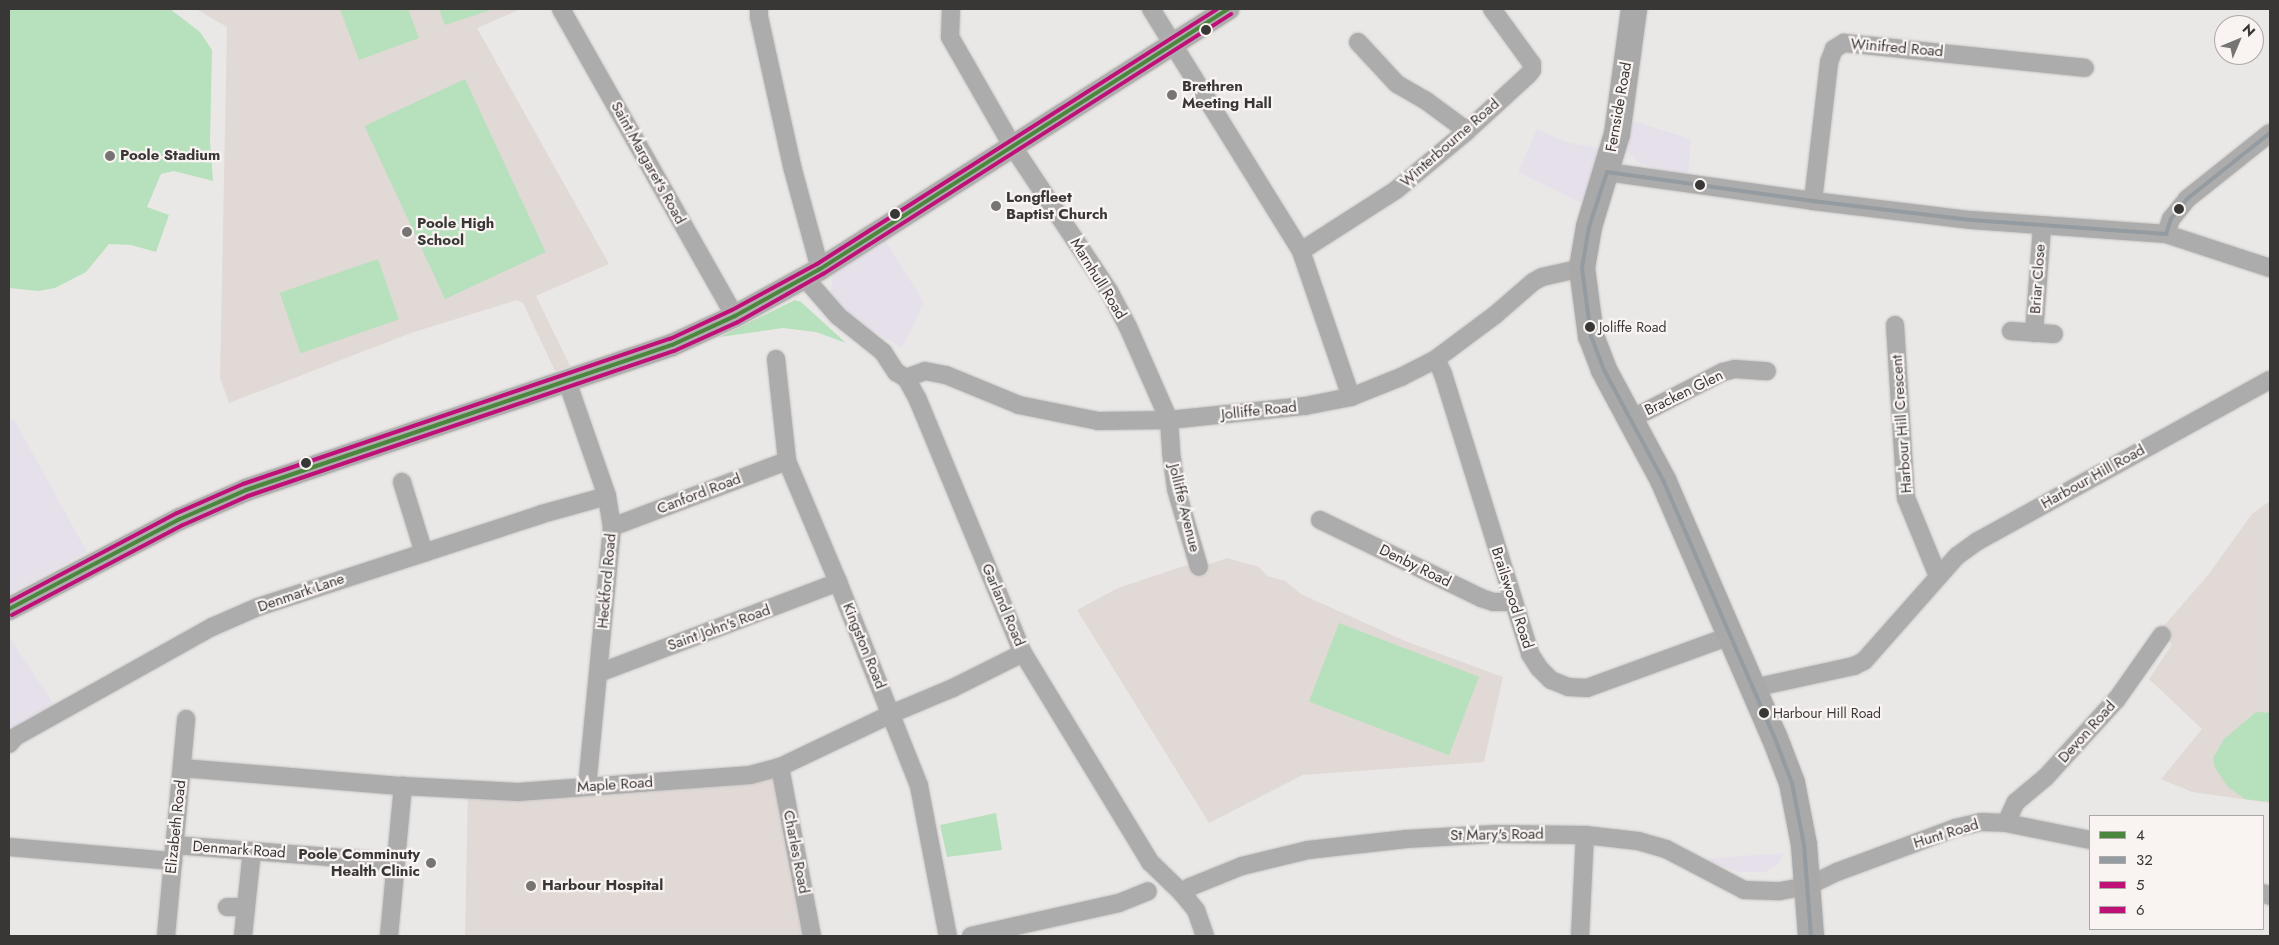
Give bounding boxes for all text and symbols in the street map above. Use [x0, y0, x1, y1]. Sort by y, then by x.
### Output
north arrow [2214, 15, 2264, 65]
text: N [2238, 19, 2260, 41]
unlabelled marker [1201, 25, 1211, 35]
street label: Winifred Road [1850, 35, 1944, 61]
street label: Fernside Road [1602, 61, 1636, 153]
place label: Brethren Meeting Hall [1182, 77, 1272, 112]
marker: Brethren Meeting Hall [1166, 89, 1178, 101]
street label: Winterbourne Road [1397, 95, 1503, 191]
street label: Saint Margaret's Road [607, 99, 689, 227]
place label: Poole Stadium [120, 147, 220, 165]
marker: Poole Stadium [104, 150, 116, 162]
unlabelled marker [1695, 180, 1705, 190]
place label: Longfleet Baptist Church [1006, 188, 1108, 223]
marker: Longfleet Baptist Church [990, 200, 1002, 212]
unlabelled marker [2174, 204, 2184, 214]
unlabelled marker [890, 209, 900, 219]
place label: Poole High School [417, 214, 494, 249]
marker: Poole High School [401, 226, 413, 238]
street label: Marnhull Road [1066, 235, 1130, 323]
street label: Briar Close [2027, 243, 2049, 315]
place label: Joliffe Road [1599, 319, 1666, 335]
marker: Joliffe Road [1585, 322, 1595, 332]
street label: Harbour Hill Crescent [1888, 354, 1916, 494]
street label: Bracken Glen [1642, 366, 1726, 420]
street label: Jolliffe Road [1220, 398, 1298, 424]
street label: Harbour Hill Road [2038, 441, 2148, 513]
unlabelled marker [301, 458, 311, 468]
street label: Jolliffe Avenue [1164, 462, 1204, 554]
street label: Canford Road [655, 470, 743, 518]
street label: Heckford Road [594, 533, 620, 629]
street label: Denby Road [1376, 541, 1454, 591]
street label: Brailswood Road [1487, 545, 1537, 651]
street label: Garland Road [978, 561, 1028, 649]
street label: Denmark Lane [255, 570, 347, 616]
street label: Kingston Road [839, 600, 889, 692]
street label: Saint John's Road [665, 601, 773, 655]
street label: Devon Road [2055, 697, 2119, 767]
place label: Harbour Hill Road [1773, 705, 1881, 721]
marker: Harbour Hill Road [1759, 708, 1769, 718]
street label: Maple Road [576, 773, 654, 797]
street label: Elizabeth Road [162, 779, 190, 875]
street label: Charles Road [779, 809, 813, 895]
legend [2089, 815, 2264, 930]
street label: Hunt Road [1911, 816, 1981, 852]
text: 4 [2136, 824, 2145, 846]
street label: St Mary's Road [1450, 825, 1544, 845]
street label: Denmark Road [192, 838, 286, 862]
place label: Poole Comminuty Health Clinic [298, 845, 420, 880]
text: 32 [2136, 849, 2153, 871]
marker: Poole Comminuty Health Clinic [424, 856, 438, 870]
text: 5 [2136, 874, 2144, 896]
place label: Harbour Hospital [542, 877, 663, 895]
marker: Harbour Hospital [524, 879, 538, 893]
text: 6 [2136, 899, 2145, 921]

